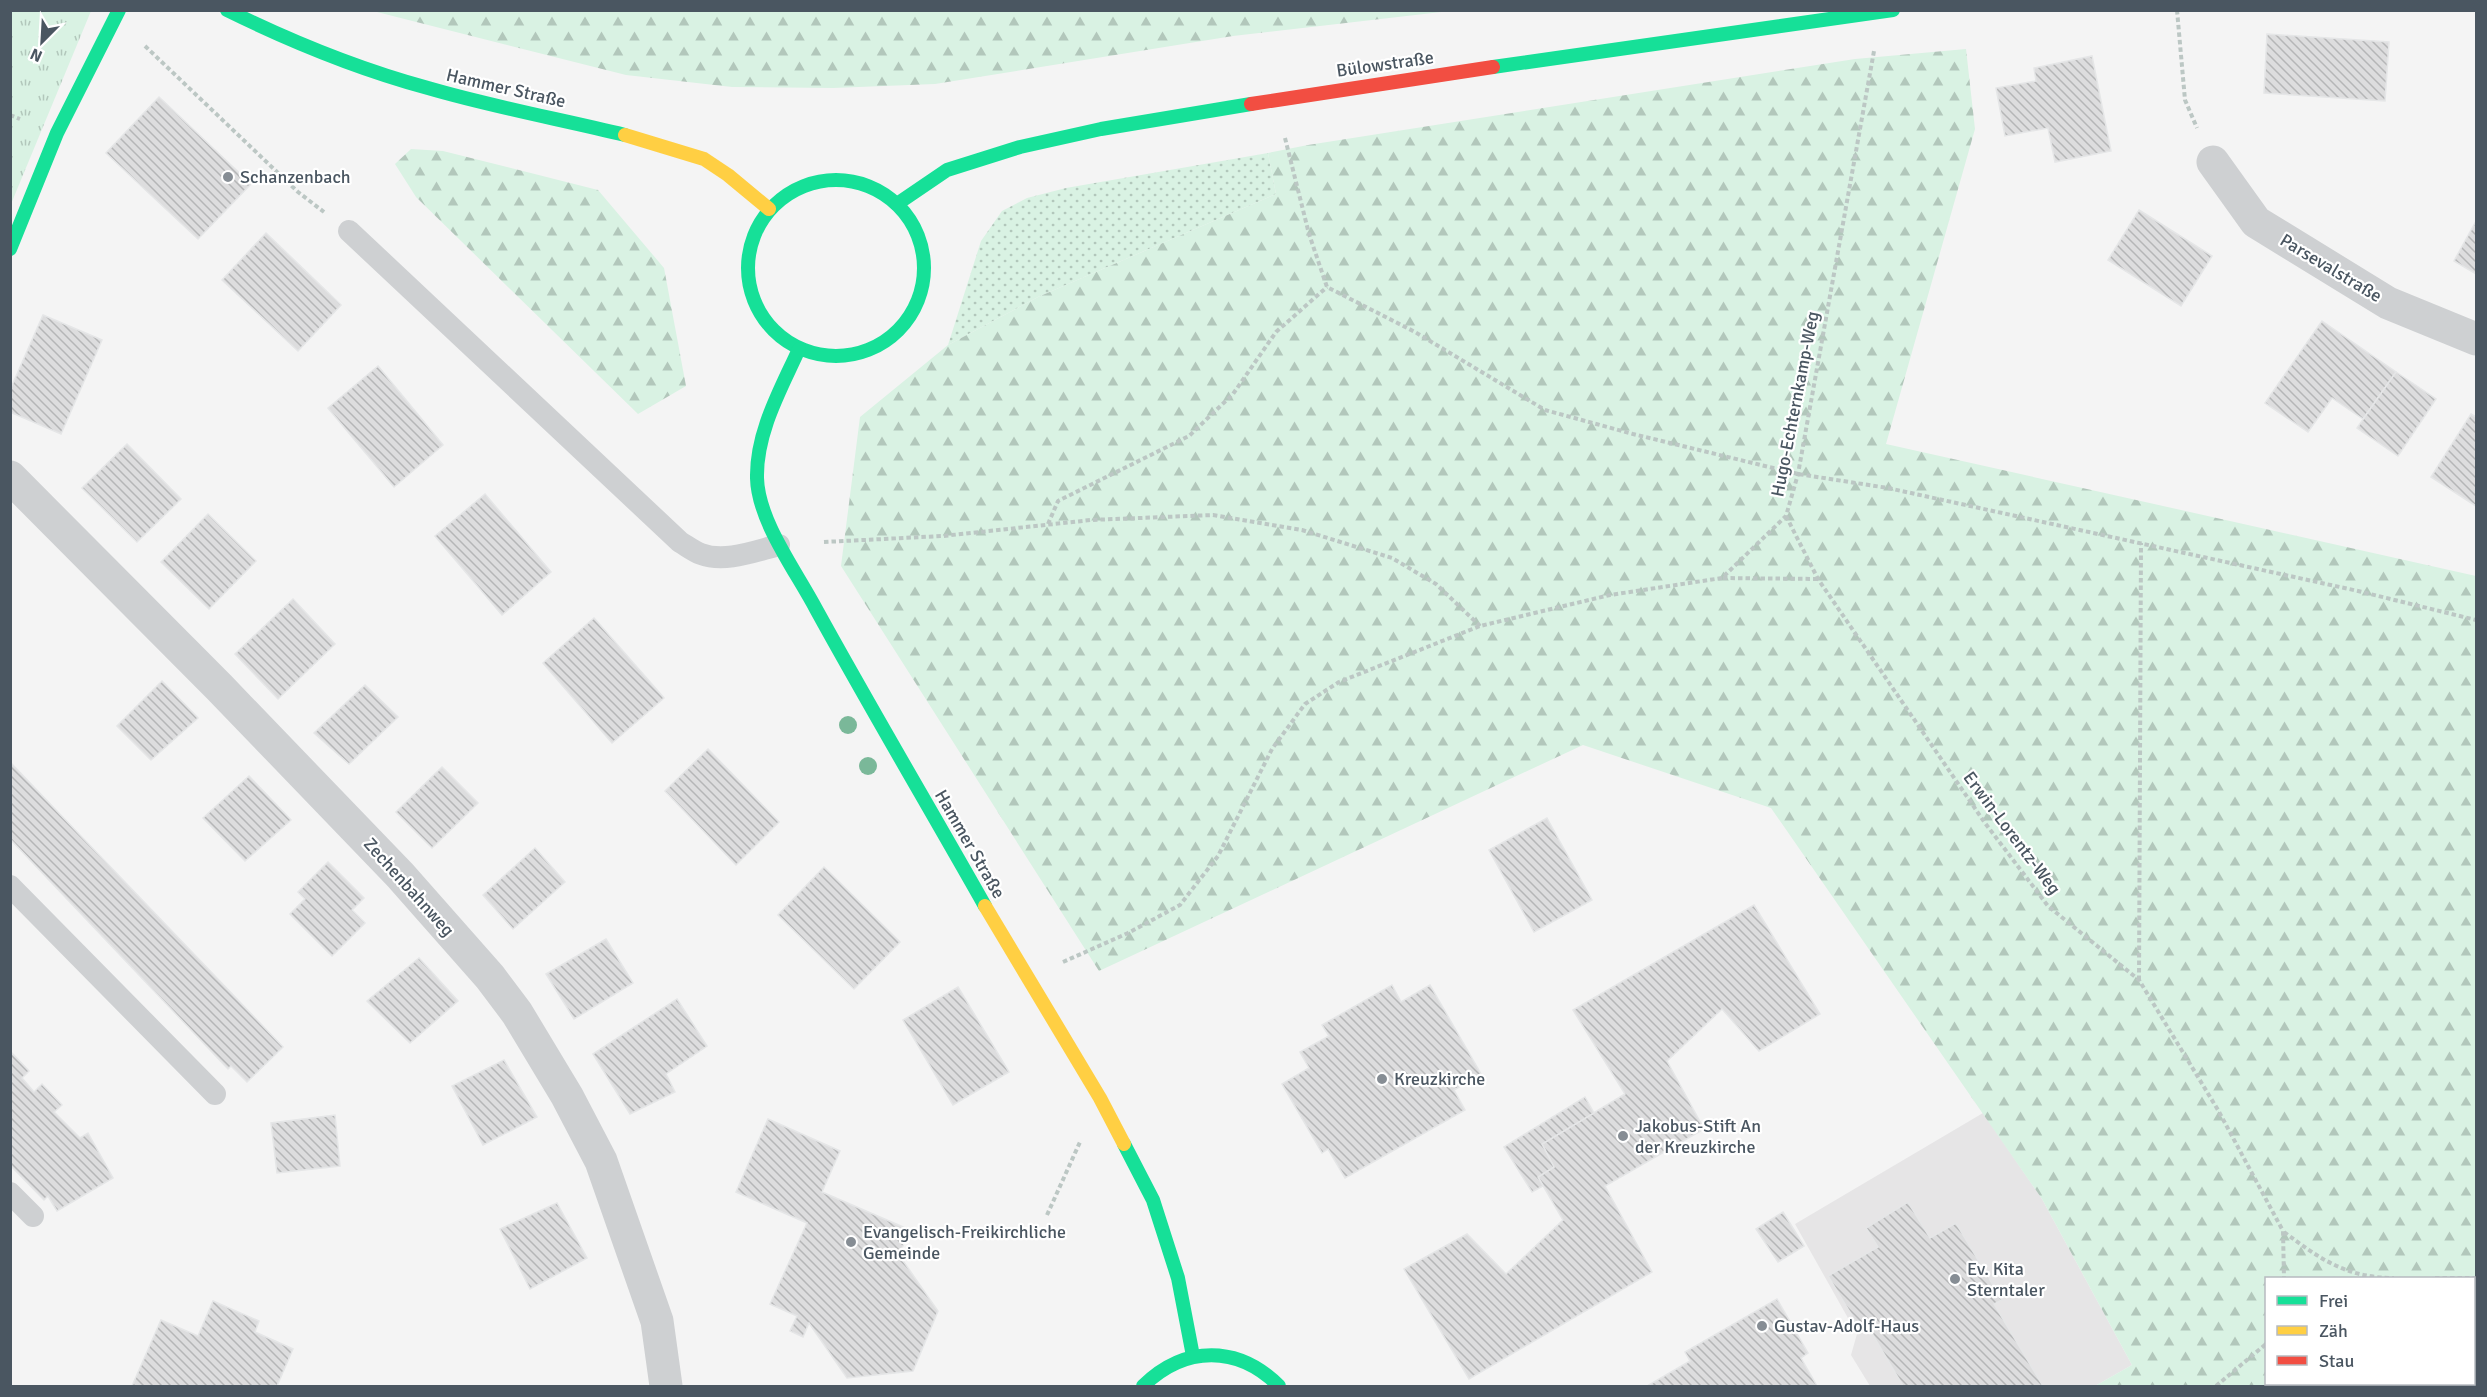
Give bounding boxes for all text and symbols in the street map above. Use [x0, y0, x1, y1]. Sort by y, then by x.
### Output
north arrow [12, 12, 72, 72]
text: N [27, 43, 45, 66]
street label: Bülowstraße [1335, 46, 1435, 82]
street label: Hammer Straße [444, 64, 568, 112]
place label: Schanzenbach [240, 166, 351, 188]
marker: Schanzenbach [221, 170, 235, 184]
street label: Parsevalstraße [2276, 229, 2386, 307]
street label: Hugo-Echternkamp-Weg [1766, 309, 1824, 499]
street label: Erwin-Lorentz-Weg [1959, 767, 2065, 899]
street label: Hammer Straße [930, 786, 1010, 902]
street label: Zechenbahnweg [359, 833, 459, 941]
place label: Kreuzkirche [1394, 1068, 1485, 1090]
marker: Kreuzkirche [1375, 1072, 1389, 1086]
place label: Jakobus-Stift An der Kreuzkirche [1635, 1115, 1761, 1158]
marker: Jakobus-Stift An der Kreuzkirche [1616, 1129, 1630, 1143]
place label: Evangelisch-Freikirchliche Gemeinde [863, 1221, 1066, 1264]
marker: Evangelisch-Freikirchliche Gemeinde [844, 1235, 858, 1249]
place label: Ev. Kita Sterntaler [1967, 1258, 2045, 1301]
marker: Ev. Kita Sterntaler [1948, 1272, 1962, 1286]
legend [2265, 1277, 2475, 1385]
text: Frei [2319, 1290, 2348, 1312]
place label: Gustav-Adolf-Haus [1774, 1315, 1919, 1337]
marker: Gustav-Adolf-Haus [1755, 1319, 1769, 1333]
text: Zäh [2319, 1320, 2348, 1342]
text: Stau [2319, 1350, 2354, 1372]

